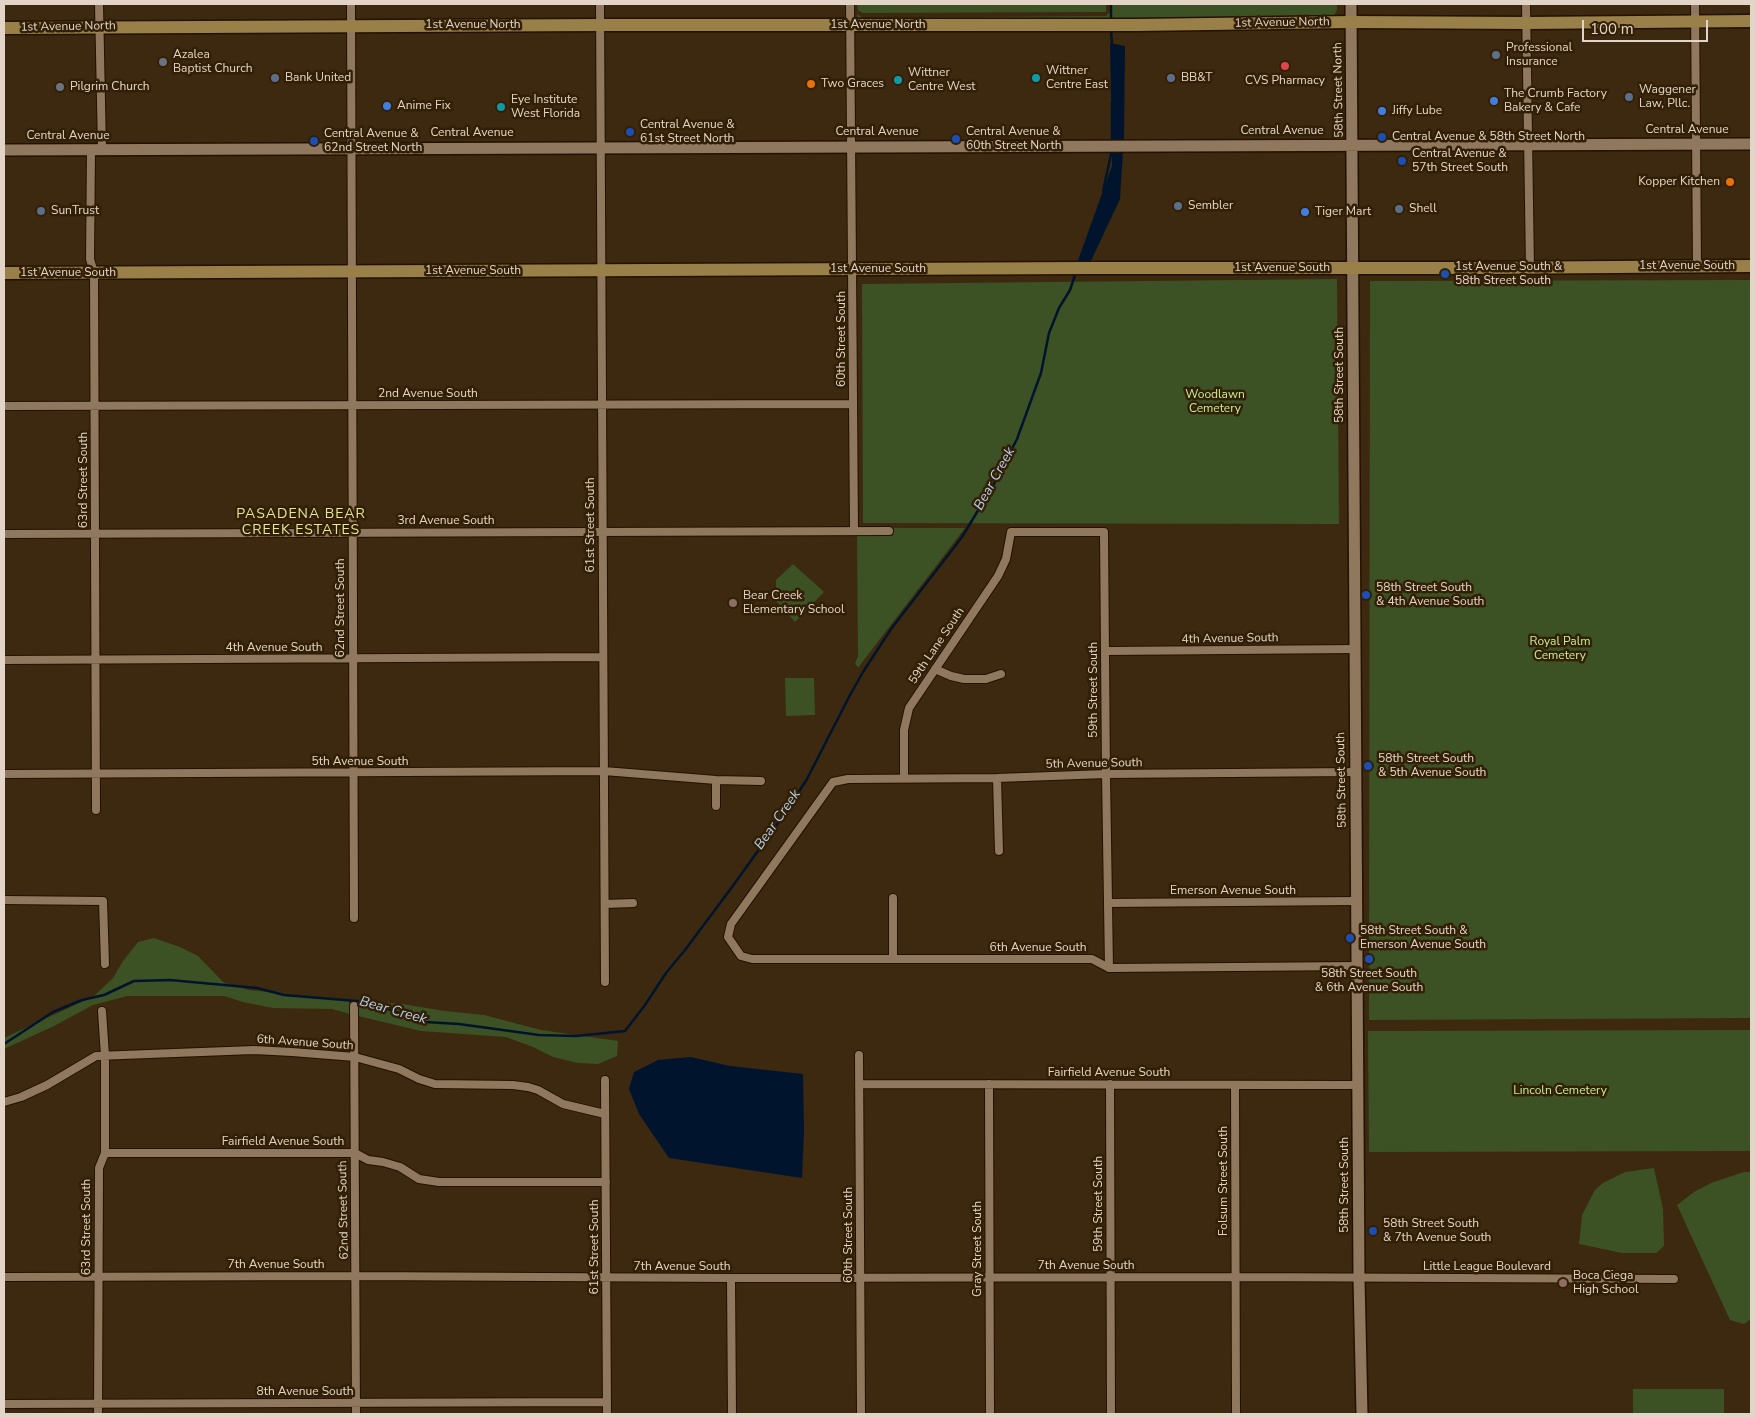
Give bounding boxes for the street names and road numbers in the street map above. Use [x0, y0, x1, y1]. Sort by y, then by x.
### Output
street label: 1st Avenue North [1234, 15, 1330, 31]
street label: 1st Avenue North [425, 18, 521, 32]
street label: 1st Avenue North [830, 18, 926, 32]
street label: 1st Avenue North [20, 19, 116, 35]
street label: 58th Street North [1331, 42, 1347, 138]
street label: Central Avenue [1645, 123, 1729, 137]
street label: Central Avenue [1240, 124, 1324, 138]
street label: Central Avenue [835, 125, 919, 139]
street label: Central Avenue [430, 126, 514, 140]
street label: Central Avenue [26, 129, 110, 143]
street label: 1st Avenue South [1639, 259, 1735, 273]
street label: 1st Avenue South [1234, 261, 1330, 275]
street label: 1st Avenue South [830, 262, 926, 276]
street label: 1st Avenue South [425, 264, 521, 278]
street label: 1st Avenue South [20, 266, 116, 280]
street label: 60th Street South [835, 291, 849, 387]
street label: 58th Street South [1333, 327, 1347, 423]
street label: 2nd Avenue South [378, 387, 478, 401]
street label: 63rd Street South [77, 432, 91, 528]
street label: 61st Street South [584, 477, 598, 573]
street label: 3rd Avenue South [397, 514, 495, 528]
street label: 62nd Street South [334, 559, 348, 657]
street label: 59th Lane South [906, 605, 968, 687]
street label: 4th Avenue South [1181, 631, 1279, 647]
street label: 4th Avenue South [225, 641, 323, 655]
street label: 59th Street South [1087, 642, 1101, 738]
street label: 58th Street South [1334, 732, 1350, 828]
street label: 5th Avenue South [311, 755, 409, 769]
street label: 5th Avenue South [1045, 756, 1143, 772]
street label: Emerson Avenue South [1170, 884, 1296, 898]
street label: 6th Avenue South [989, 941, 1087, 955]
street label: 6th Avenue South [256, 1032, 354, 1054]
street label: Fairfield Avenue South [1048, 1066, 1170, 1080]
street label: Folsum Street South [1217, 1126, 1231, 1236]
street label: Fairfield Avenue South [222, 1135, 344, 1149]
street label: 58th Street South [1338, 1137, 1352, 1233]
street label: 59th Street South [1092, 1156, 1106, 1252]
street label: 62nd Street South [336, 1160, 352, 1260]
street label: 63rd Street South [80, 1179, 94, 1275]
street label: 60th Street South [842, 1187, 856, 1283]
street label: 61st Street South [588, 1199, 602, 1295]
street label: Gray Street South [971, 1201, 985, 1297]
street label: 7th Avenue South [227, 1258, 325, 1272]
street label: 7th Avenue South [1037, 1259, 1135, 1273]
street label: 7th Avenue South [633, 1260, 731, 1274]
street label: Little League Boulevard [1423, 1260, 1551, 1274]
street label: 8th Avenue South [256, 1385, 354, 1399]

